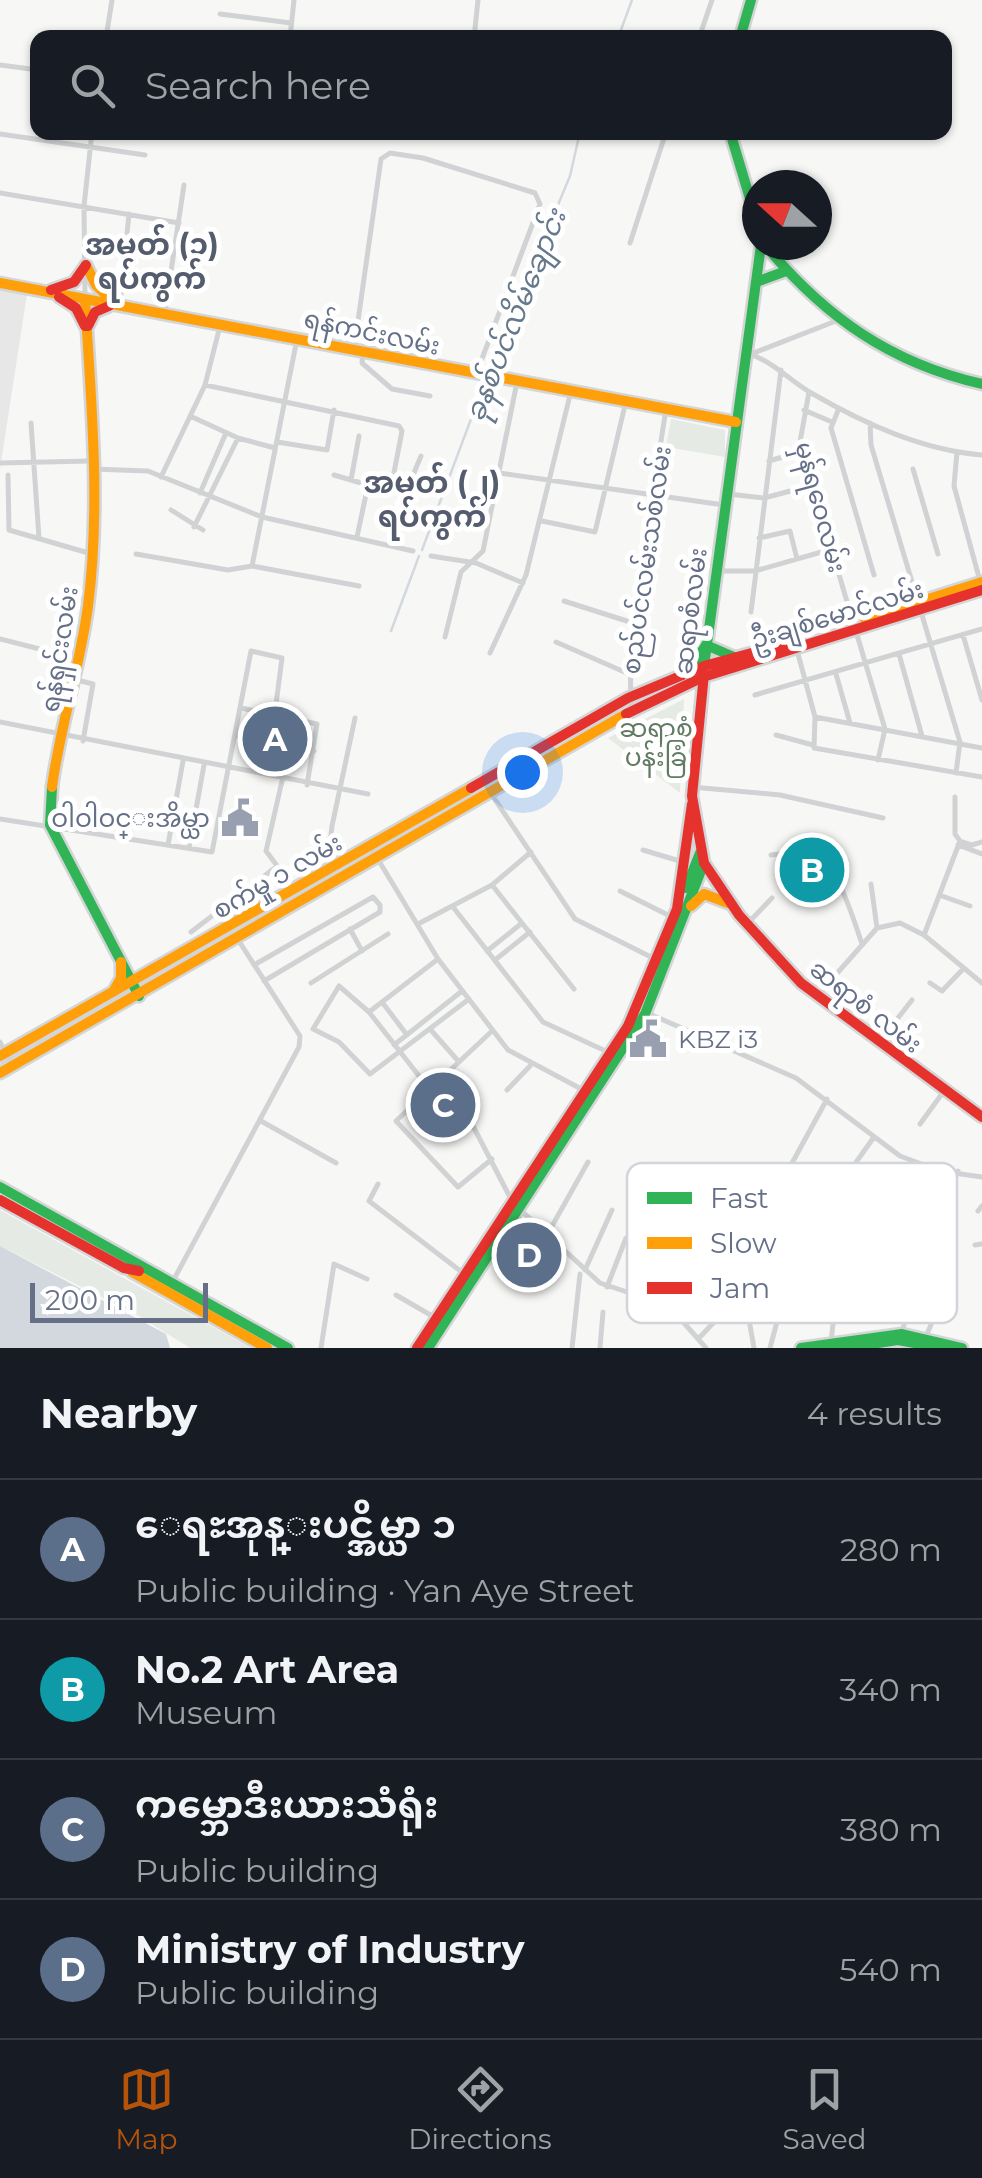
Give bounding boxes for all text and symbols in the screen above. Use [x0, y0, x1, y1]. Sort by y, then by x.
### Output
search box [30, 30, 952, 140]
icon: search [65, 58, 120, 113]
text: Search here [145, 62, 371, 109]
north arrow [742, 170, 832, 260]
water label: ခုနစ်ပင်လိမ်ချောင်း [455, 201, 580, 428]
district label: အမှတ် (၁) ရပ်ကွက် [85, 224, 219, 303]
street label: ရန်ကင်းလမ်း [300, 301, 443, 367]
street label: မှန်ရဝေလမ်း [783, 438, 855, 577]
street label: စည်ပင်လမ်းသစ်လမ်း [613, 444, 683, 677]
district label: အမှတ် (၂) ရပ်ကွက် [364, 462, 500, 541]
street label: ဆရာစံလမ်း [665, 546, 719, 677]
street label: ဦးချစ်မောင်လမ်း [746, 572, 929, 660]
street label: ရန်ရှင်းလမ်း [32, 584, 90, 715]
pin: A [242, 702, 308, 776]
park label: ဆရာစံ ပန်းခြံ [619, 713, 693, 778]
your location [497, 747, 548, 798]
public building icon: ဝါဝါဝင္းအိမ္ယာ [219, 797, 261, 839]
place label: ဝါဝါဝင္းအိမ္ယာ [51, 801, 210, 839]
street label: စက်မှု ၁ လမ်း [206, 825, 350, 930]
pin: B [780, 832, 844, 908]
street label: ဆရာစံ လမ်း [800, 951, 929, 1064]
public building icon: KBZ i3 [627, 1018, 669, 1060]
place label: KBZ i3 [678, 1024, 758, 1054]
pin: C [410, 1068, 476, 1142]
legend [627, 1163, 957, 1323]
text: Fast [710, 1181, 769, 1215]
pin: D [496, 1218, 562, 1292]
text: Slow [710, 1226, 777, 1260]
text: Jam [709, 1271, 770, 1305]
scale bar [30, 1278, 208, 1322]
text: 200 m [45, 1283, 135, 1317]
text: Nearby [40, 1387, 197, 1439]
text: 4 results [807, 1394, 942, 1433]
text: ေရႊအုန္းပင္အိမ္ယာ ၁ [135, 1501, 456, 1548]
text: A [60, 1530, 85, 1569]
text: 280 m [840, 1530, 942, 1569]
text: Public building · Yan Aye Street [135, 1571, 635, 1610]
text: No.2 Art Area [135, 1646, 399, 1693]
text: B [60, 1670, 85, 1709]
text: 340 m [839, 1670, 942, 1709]
text: Museum [135, 1693, 277, 1732]
text: ကမ္ဘောဒီးယားသံရုံး [135, 1781, 439, 1828]
text: C [61, 1810, 84, 1849]
text: 380 m [840, 1810, 942, 1849]
text: Public building [135, 1851, 379, 1890]
text: Ministry of Industry [135, 1926, 524, 1973]
text: D [59, 1950, 86, 1989]
text: 540 m [839, 1950, 942, 1989]
text: Public building [135, 1973, 379, 2012]
tab: Map [115, 2062, 178, 2156]
tab: Directions [408, 2062, 552, 2156]
tab: Saved [782, 2062, 867, 2156]

